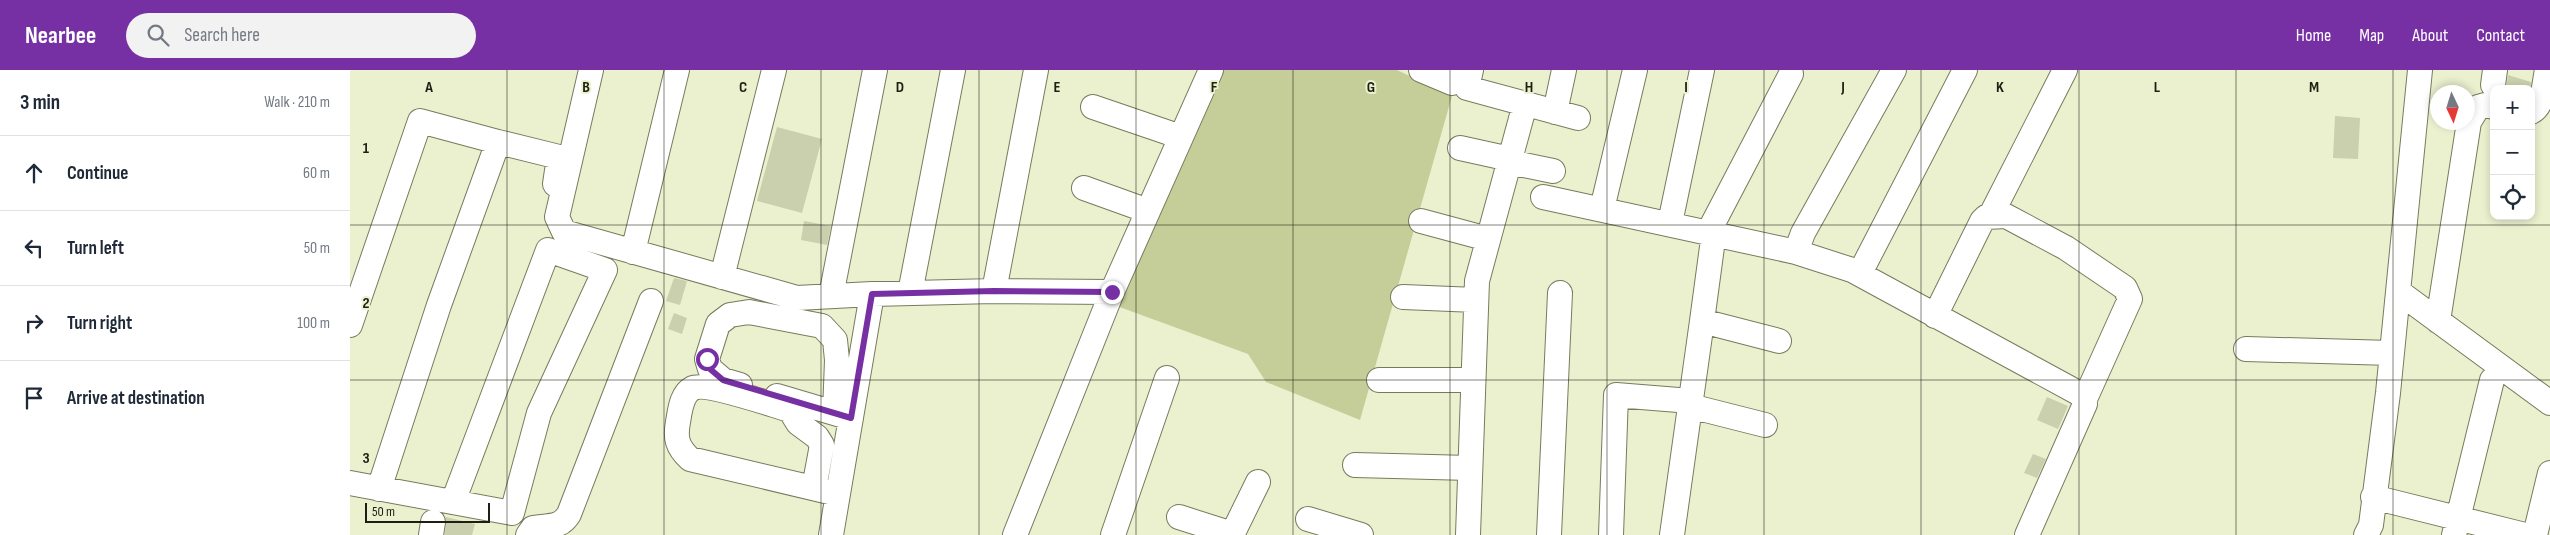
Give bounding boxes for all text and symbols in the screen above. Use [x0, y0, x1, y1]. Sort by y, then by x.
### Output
search box [126, 13, 476, 58]
text: Nearbee [25, 21, 96, 50]
icon: search [144, 21, 172, 49]
text: Search here [184, 24, 260, 47]
text: Home [2296, 25, 2331, 46]
text: Map [2359, 25, 2384, 46]
text: About [2412, 25, 2448, 46]
text: Contact [2476, 25, 2525, 46]
text: A [424, 78, 433, 97]
text: B [582, 78, 590, 97]
text: C [739, 78, 747, 97]
text: D [896, 78, 904, 97]
text: E [1054, 78, 1061, 97]
text: F [1211, 78, 1218, 97]
text: G [1367, 78, 1375, 97]
text: H [1525, 78, 1533, 97]
text: I [1684, 78, 1688, 97]
text: J [1840, 78, 1845, 97]
text: K [1996, 78, 2004, 97]
text: L [2154, 78, 2161, 97]
text: M [2309, 78, 2319, 97]
north arrow [2430, 85, 2475, 130]
map controls [2490, 85, 2535, 220]
button: + [2490, 85, 2535, 130]
text: 3 min [20, 90, 60, 115]
text: Walk · 210 m [264, 93, 330, 112]
button: − [2490, 130, 2535, 175]
text: 1 [363, 139, 370, 158]
icon: ahead [20, 159, 48, 187]
text: Continue [67, 162, 128, 185]
text: 60 m [303, 164, 330, 183]
button: locate [2490, 175, 2535, 220]
icon: left [20, 234, 48, 262]
text: Turn left [67, 237, 124, 260]
text: 50 m [304, 239, 330, 258]
route end [1101, 281, 1124, 304]
text: 2 [362, 294, 370, 313]
icon: right [20, 309, 48, 337]
text: Turn right [67, 312, 132, 335]
text: 100 m [297, 314, 330, 333]
route start [696, 348, 719, 371]
icon: arrive [20, 384, 48, 412]
text: Arrive at destination [67, 387, 205, 410]
text: 3 [362, 449, 370, 468]
scale bar [365, 500, 490, 523]
text: 50 m [372, 503, 395, 520]

